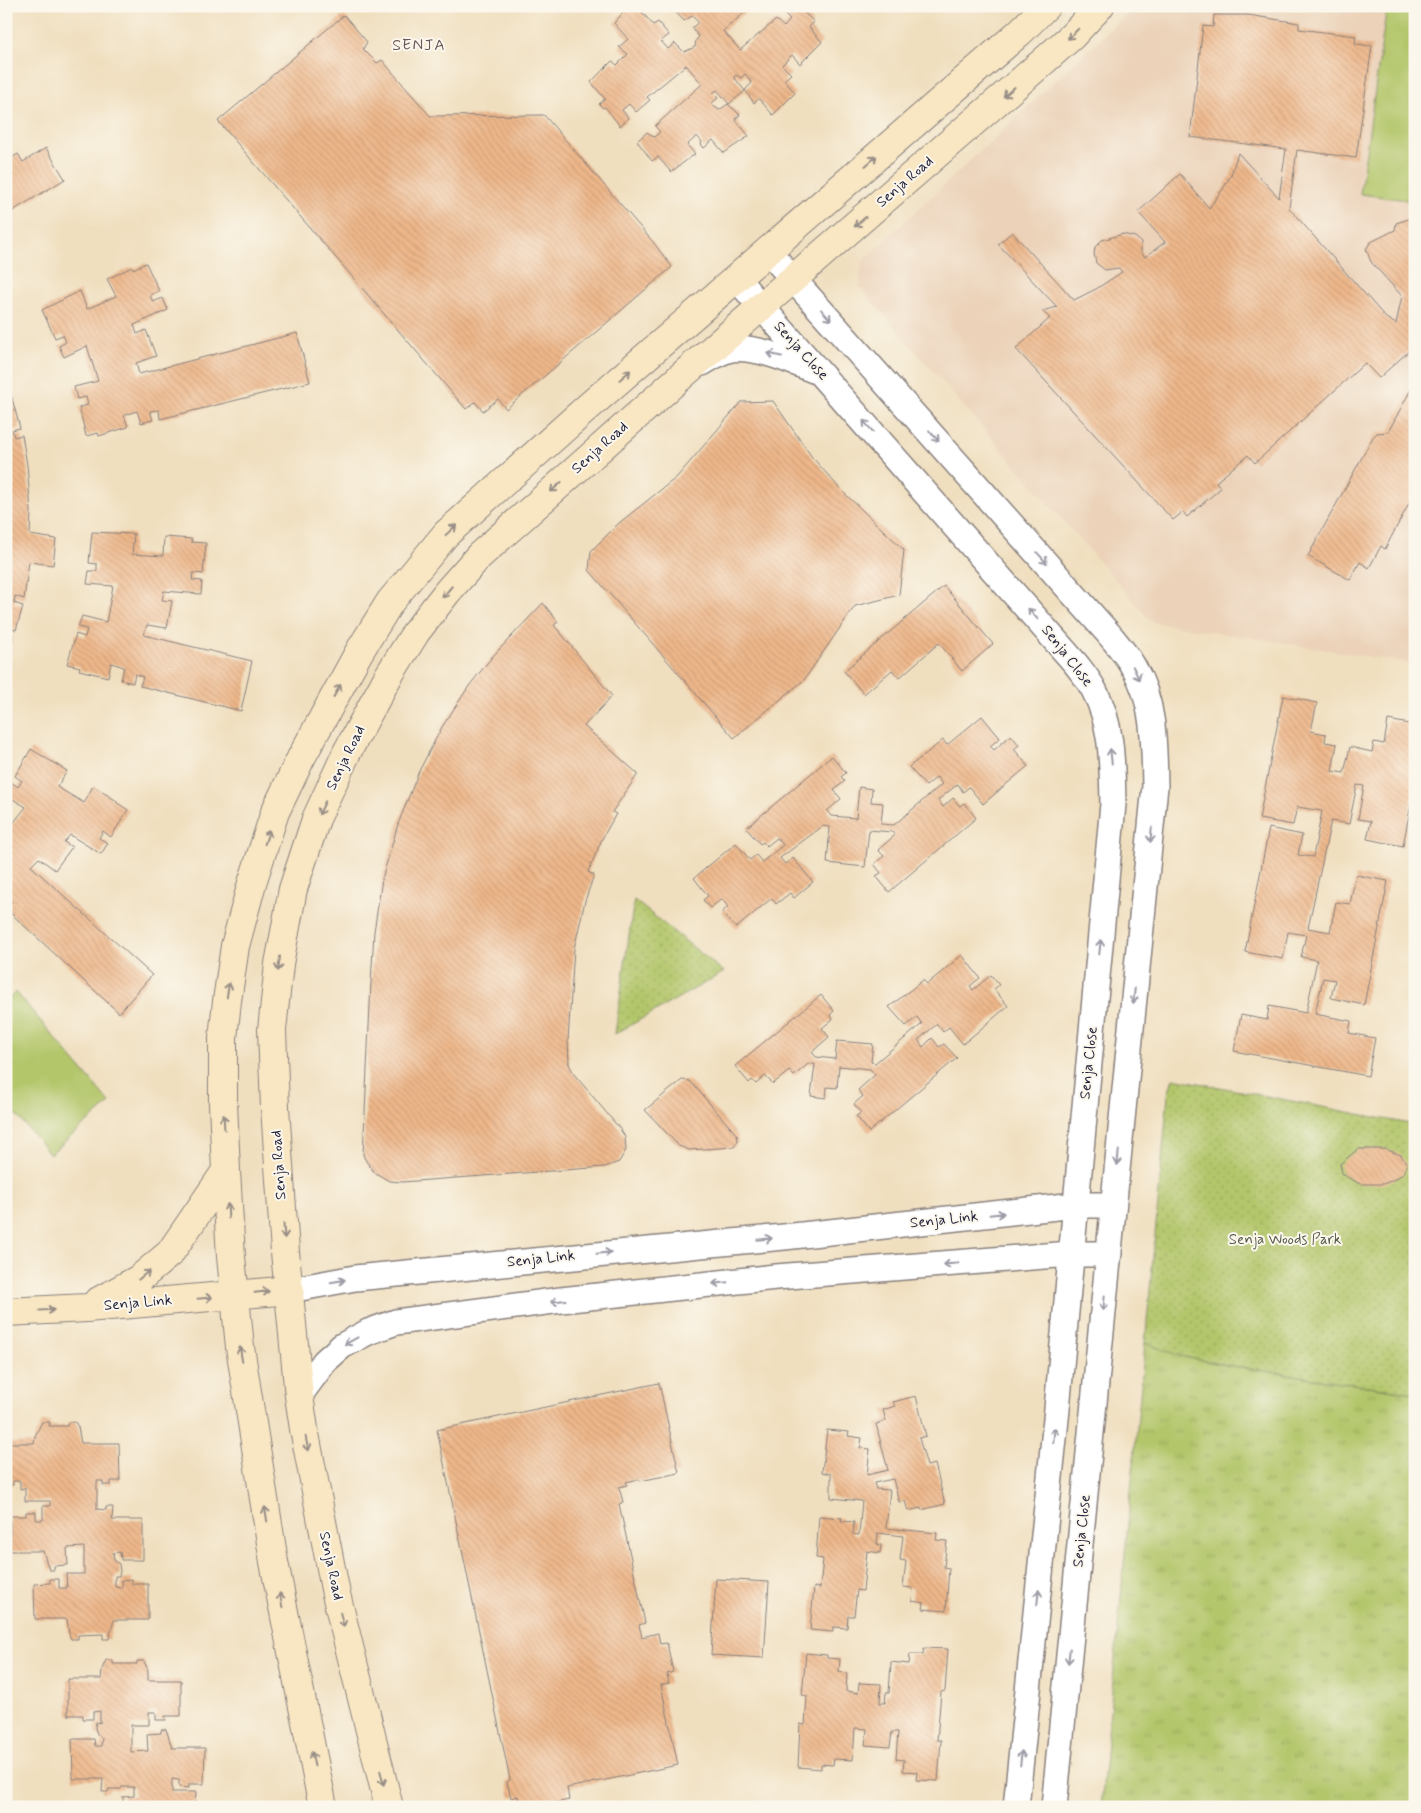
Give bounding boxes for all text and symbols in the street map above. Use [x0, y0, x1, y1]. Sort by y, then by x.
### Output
one-way arrow [1067, 28, 1080, 40]
district label: SENJA [392, 35, 446, 56]
one-way arrow [1002, 86, 1015, 98]
street label: Senja Road [872, 152, 938, 212]
one-way arrow [864, 156, 877, 167]
one-way arrow [853, 216, 866, 227]
one-way arrow [820, 308, 832, 321]
street label: Senja Close [769, 317, 833, 385]
one-way arrow [767, 350, 783, 359]
one-way arrow [618, 370, 631, 381]
street label: Senja Road [567, 417, 633, 479]
one-way arrow [862, 420, 873, 433]
one-way arrow [928, 430, 940, 443]
one-way arrow [550, 481, 563, 493]
one-way arrow [444, 524, 457, 536]
one-way arrow [1036, 551, 1047, 564]
one-way arrow [441, 585, 452, 598]
one-way arrow [1027, 607, 1038, 620]
street label: Senja Close [1037, 621, 1097, 691]
one-way arrow [1132, 665, 1142, 680]
one-way arrow [333, 684, 343, 698]
street label: Senja Road [322, 722, 370, 794]
one-way arrow [1106, 748, 1116, 764]
one-way arrow [316, 800, 326, 815]
one-way arrow [1146, 826, 1155, 842]
one-way arrow [263, 829, 272, 845]
one-way arrow [1095, 940, 1105, 956]
one-way arrow [274, 956, 284, 972]
one-way arrow [224, 982, 234, 998]
one-way arrow [1129, 988, 1139, 1004]
street label: Senja Close [1075, 1026, 1103, 1100]
one-way arrow [219, 1114, 229, 1130]
street label: Senja Road [267, 1130, 291, 1200]
one-way arrow [1113, 1150, 1123, 1166]
one-way arrow [224, 1204, 233, 1220]
street label: Senja Link [909, 1206, 979, 1234]
one-way arrow [988, 1209, 1004, 1219]
one-way arrow [279, 1222, 289, 1238]
park label: Senja Woods Park [1229, 1230, 1341, 1250]
one-way arrow [757, 1234, 773, 1244]
street label: Senja Link [506, 1245, 576, 1273]
one-way arrow [595, 1248, 611, 1258]
one-way arrow [944, 1259, 960, 1268]
one-way arrow [137, 1269, 150, 1280]
one-way arrow [329, 1275, 345, 1285]
one-way arrow [712, 1278, 728, 1288]
one-way arrow [254, 1287, 270, 1297]
street label: Senja Link [103, 1290, 173, 1316]
one-way arrow [197, 1293, 213, 1303]
one-way arrow [1100, 1295, 1109, 1311]
one-way arrow [550, 1296, 566, 1306]
one-way arrow [38, 1305, 54, 1314]
one-way arrow [344, 1337, 359, 1347]
one-way arrow [236, 1346, 246, 1362]
one-way arrow [1049, 1427, 1059, 1443]
one-way arrow [302, 1435, 312, 1451]
street label: Senja Close [1068, 1494, 1096, 1568]
one-way arrow [261, 1507, 271, 1523]
street label: Senja Road [314, 1530, 348, 1602]
one-way arrow [1033, 1589, 1043, 1605]
one-way arrow [276, 1592, 286, 1608]
one-way arrow [338, 1612, 348, 1628]
one-way arrow [1064, 1648, 1074, 1664]
one-way arrow [308, 1751, 317, 1767]
one-way arrow [1016, 1751, 1026, 1767]
one-way arrow [378, 1769, 387, 1785]

